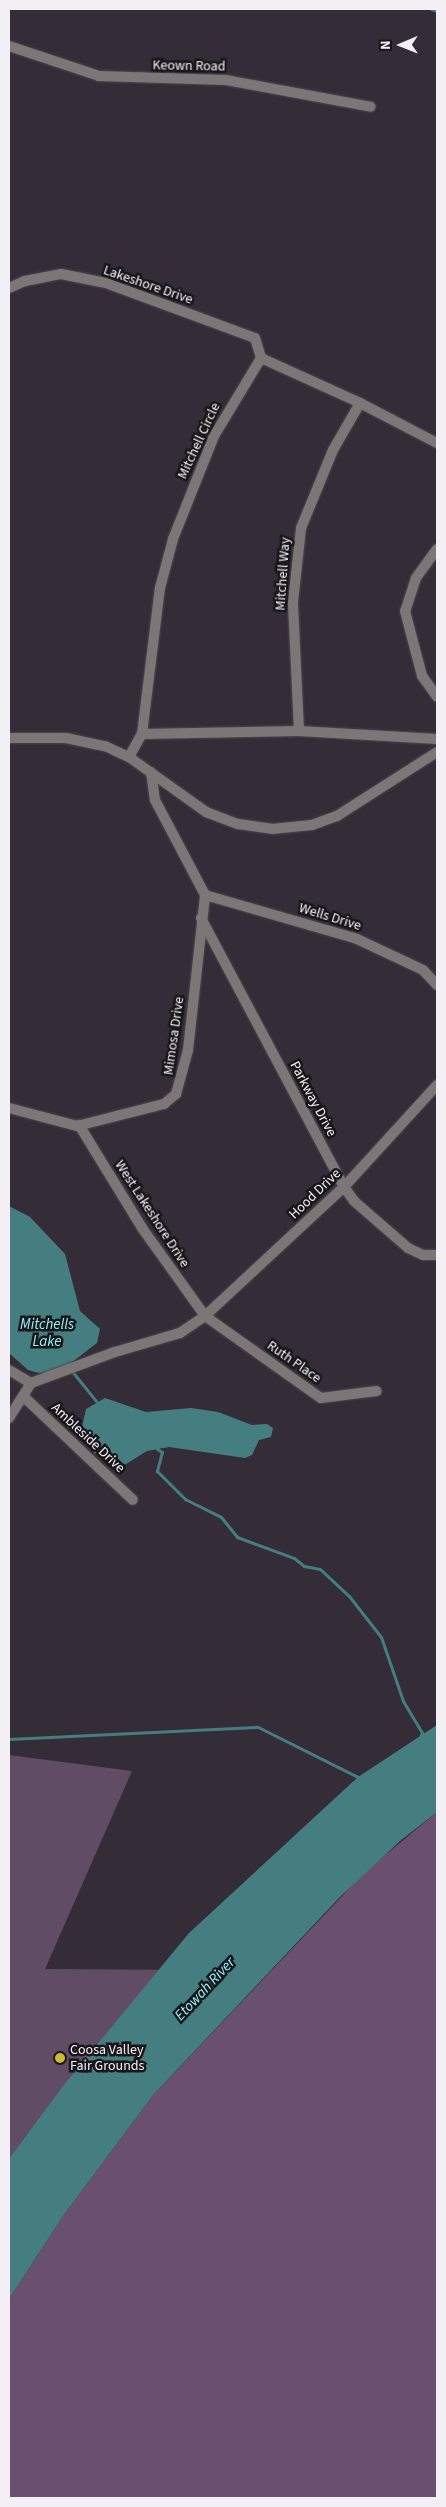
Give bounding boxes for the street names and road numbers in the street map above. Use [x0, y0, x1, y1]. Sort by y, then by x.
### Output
street label: Keown Road [152, 57, 226, 75]
street label: Lakeshore Drive [101, 262, 195, 308]
street label: Mitchell Circle [174, 400, 224, 482]
street label: Mitchell Way [272, 537, 294, 611]
street label: Wells Drive [297, 900, 363, 934]
street label: Mimosa Drive [160, 996, 188, 1076]
street label: Parkway Drive [286, 1058, 340, 1140]
street label: West Lakeshore Drive [111, 1157, 193, 1271]
street label: Hood Drive [286, 1165, 344, 1223]
street label: Ruth Place [264, 1337, 324, 1387]
street label: Ambleside Drive [48, 1400, 128, 1476]

